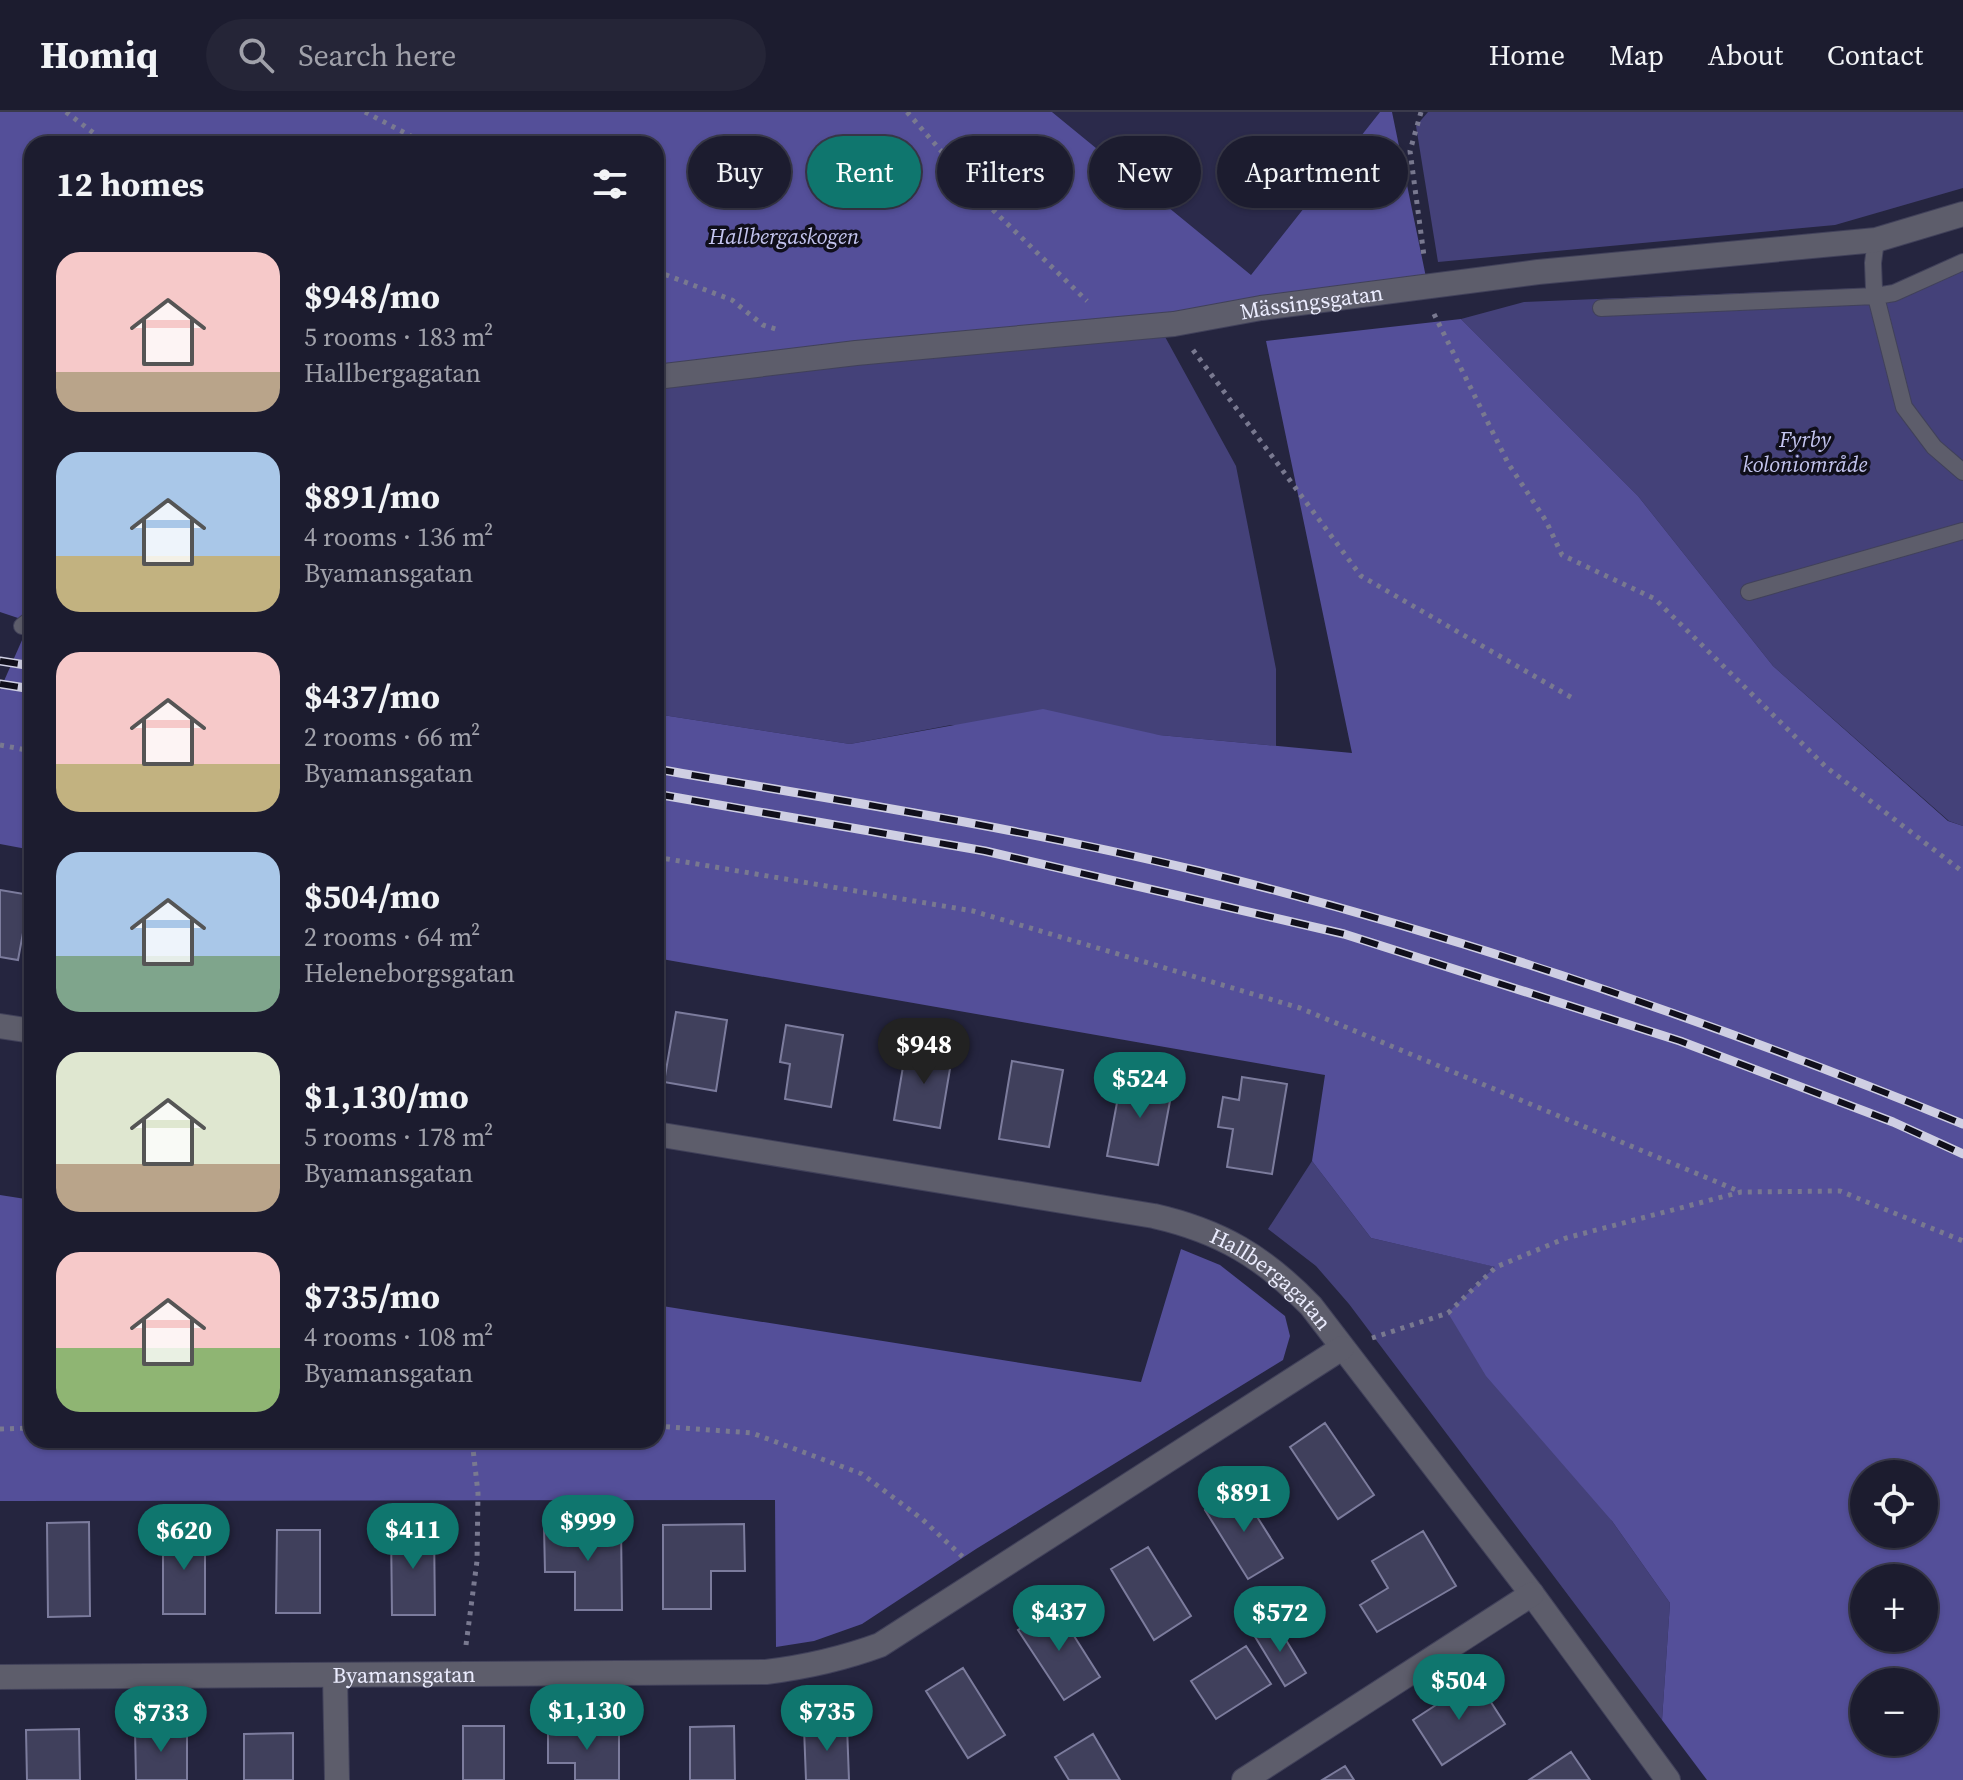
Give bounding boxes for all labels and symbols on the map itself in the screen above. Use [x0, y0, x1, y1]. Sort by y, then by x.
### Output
park label: Hallbergaskogen [708, 221, 860, 251]
street label: Mässingsgatan [1237, 277, 1385, 327]
park label: Fyrby koloniområde [1743, 424, 1868, 479]
pin: $948 [877, 1018, 971, 1086]
pin: $524 [1093, 1052, 1187, 1120]
street label: Hallbergagatan [1205, 1220, 1339, 1336]
pin: $891 [1197, 1466, 1291, 1534]
pin: $999 [541, 1495, 635, 1563]
pin: $411 [366, 1503, 460, 1571]
pin: $620 [137, 1504, 231, 1572]
pin: $437 [1012, 1585, 1106, 1653]
pin: $572 [1233, 1586, 1327, 1654]
pin: $504 [1412, 1654, 1506, 1722]
street label: Byamansgatan [332, 1659, 476, 1690]
pin: $1,130 [522, 1684, 652, 1752]
pin: $735 [780, 1685, 874, 1753]
pin: $733 [114, 1686, 208, 1754]

